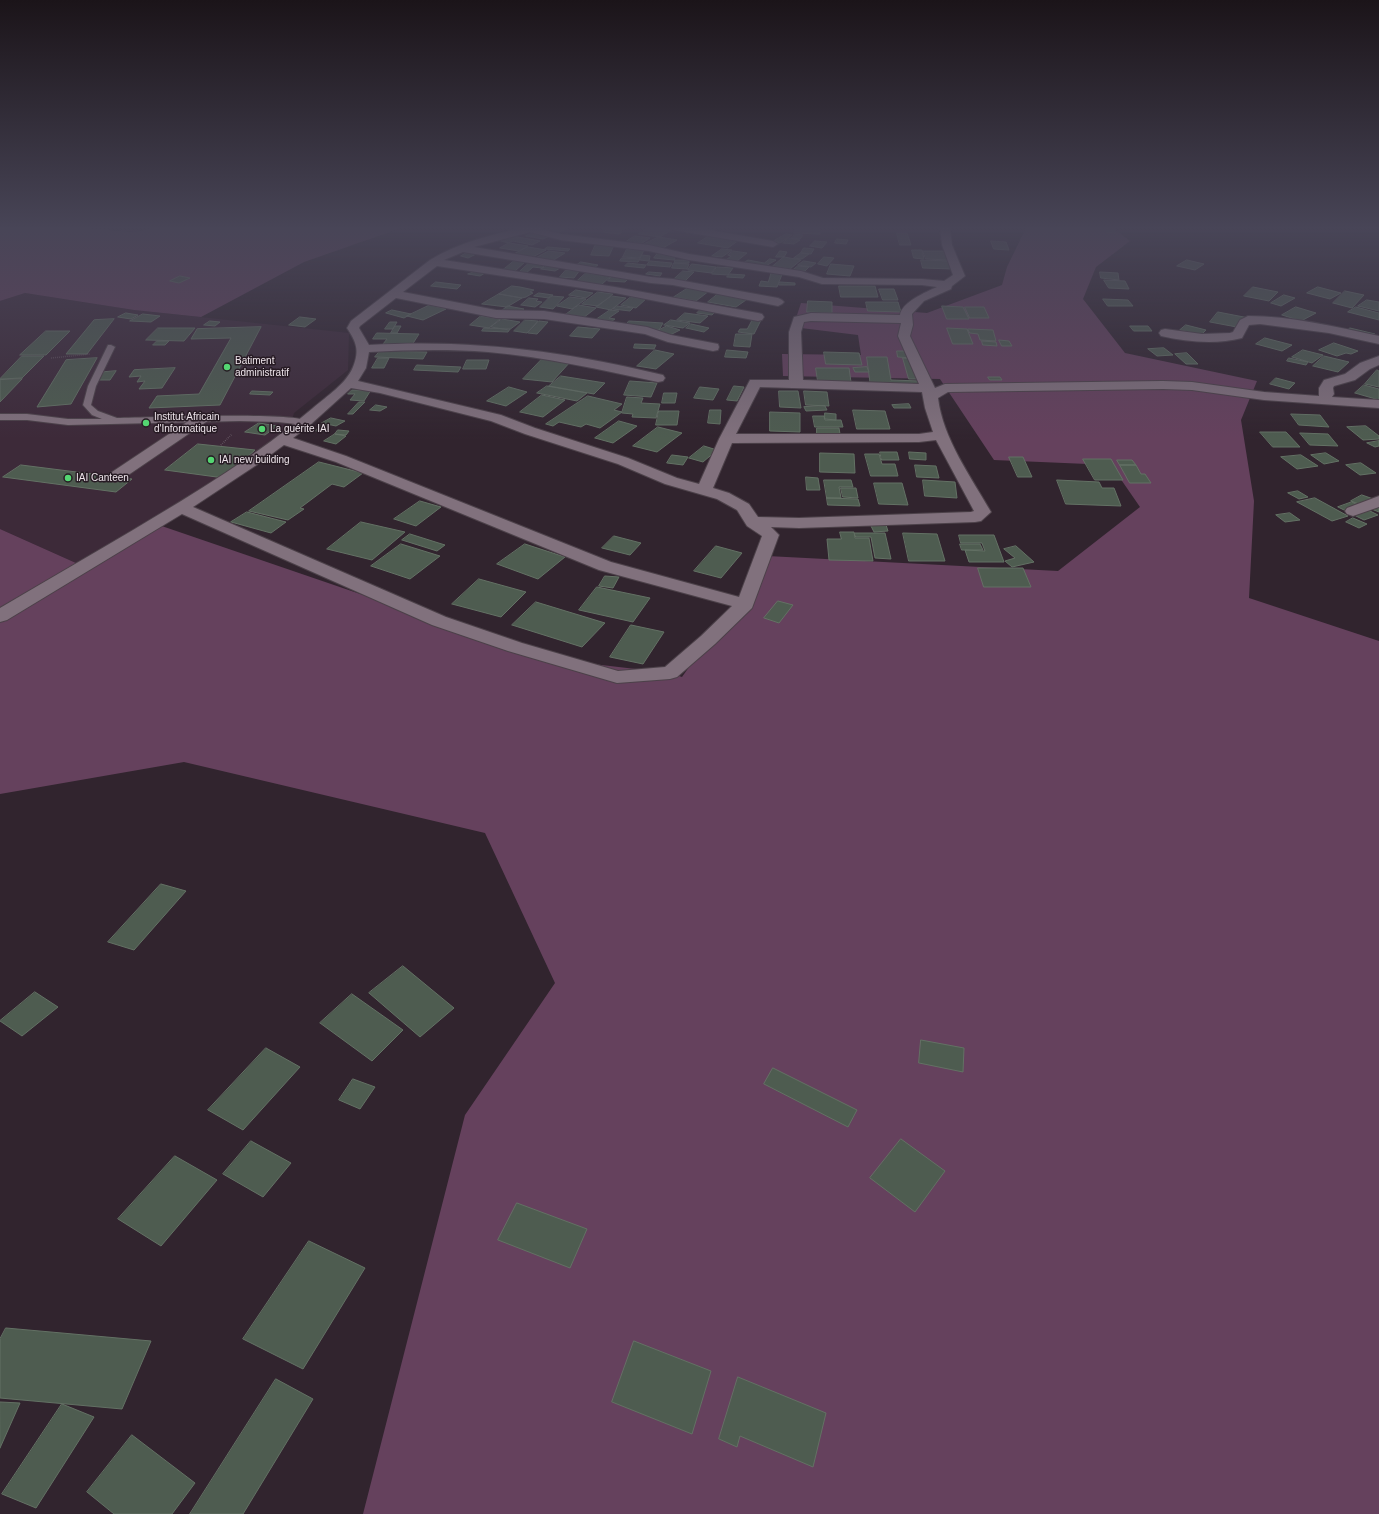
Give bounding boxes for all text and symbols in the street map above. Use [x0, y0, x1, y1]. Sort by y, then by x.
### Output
place label: Batiment administratif [235, 355, 289, 378]
marker: Batiment administratif [222, 362, 232, 372]
place label: Institut Africain d'Informatique [154, 411, 220, 434]
marker: Institut Africain d'Informatique [141, 418, 151, 428]
place label: La guérite IAI [270, 423, 329, 435]
marker: La guérite IAI [257, 424, 267, 434]
place label: IAI new building [219, 454, 290, 466]
marker: IAI new building [206, 455, 216, 465]
place label: IAI Canteen [76, 472, 129, 484]
marker: IAI Canteen [63, 473, 73, 483]

